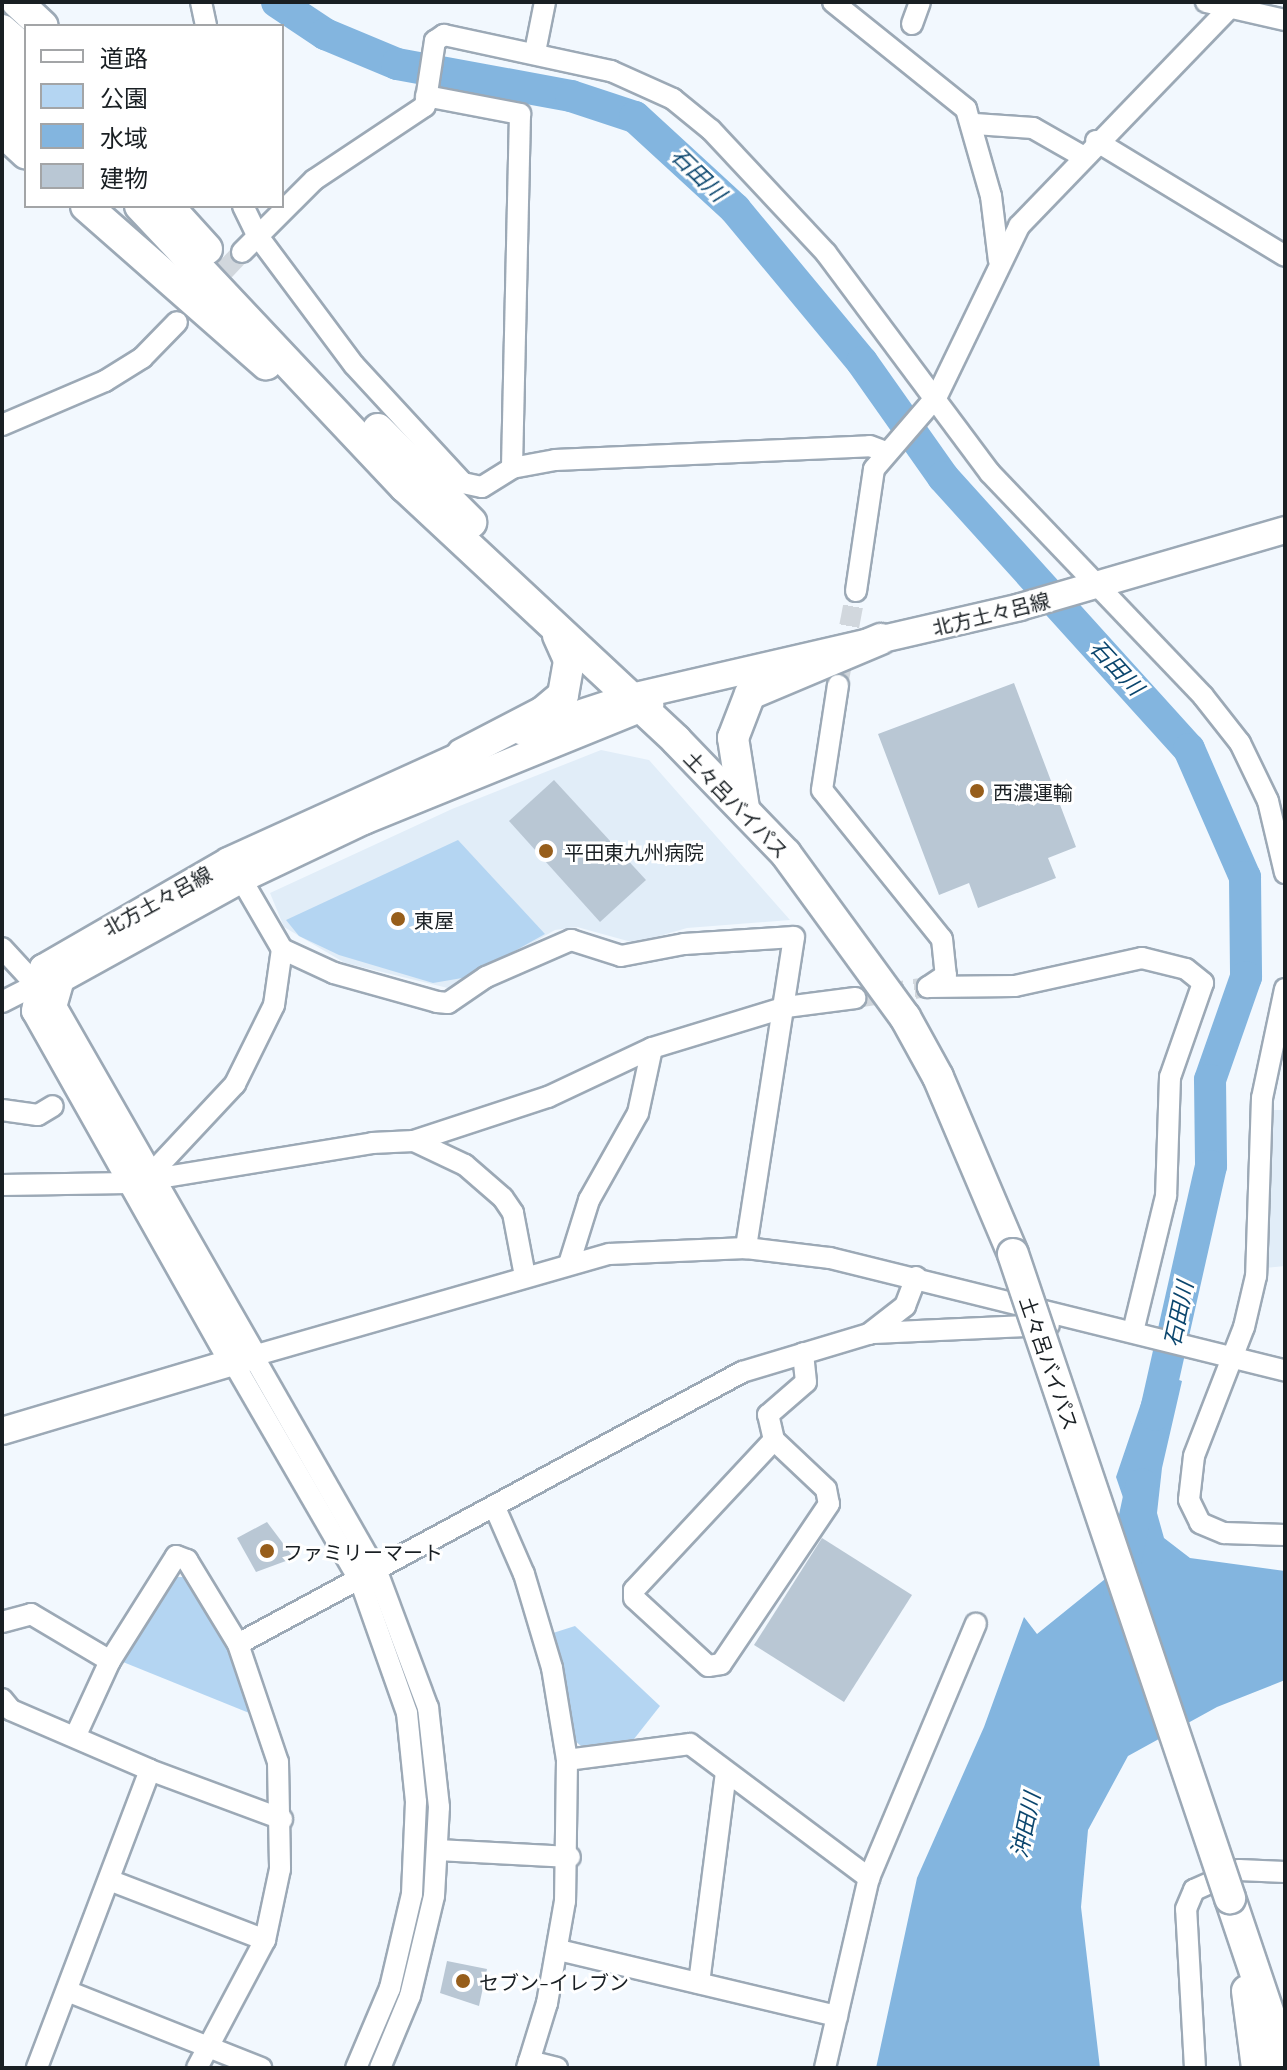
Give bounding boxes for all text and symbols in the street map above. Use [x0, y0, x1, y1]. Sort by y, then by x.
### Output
legend [24, 24, 284, 208]
text: 道路 [100, 41, 148, 73]
text: 公園 [100, 81, 148, 113]
text: 水域 [100, 121, 148, 153]
water label: 石田川 [666, 142, 732, 206]
text: 建物 [100, 161, 148, 193]
street label: 北方土々呂線 [930, 587, 1052, 639]
water label: 石田川 [1085, 634, 1149, 700]
street label: 土々呂バイパス [680, 745, 794, 863]
place label: 西濃運輸 [993, 779, 1073, 803]
marker: 西濃運輸 [968, 782, 986, 800]
place label: 平田東九州病院 [564, 839, 704, 863]
marker: 平田東九州病院 [535, 840, 557, 862]
street label: 北方土々呂線 [99, 860, 215, 940]
place label: 東屋 [414, 907, 454, 931]
marker: 東屋 [389, 910, 407, 928]
water label: 石田川 [1158, 1279, 1198, 1349]
street label: 土々呂バイパス [1016, 1293, 1084, 1433]
place label: ファミリーマート [283, 1539, 443, 1563]
marker: ファミリーマート [258, 1542, 276, 1560]
water label: 沖田川 [1005, 1790, 1045, 1860]
place label: セブン-イレブン [479, 1969, 629, 1993]
marker: セブン-イレブン [454, 1972, 472, 1990]

